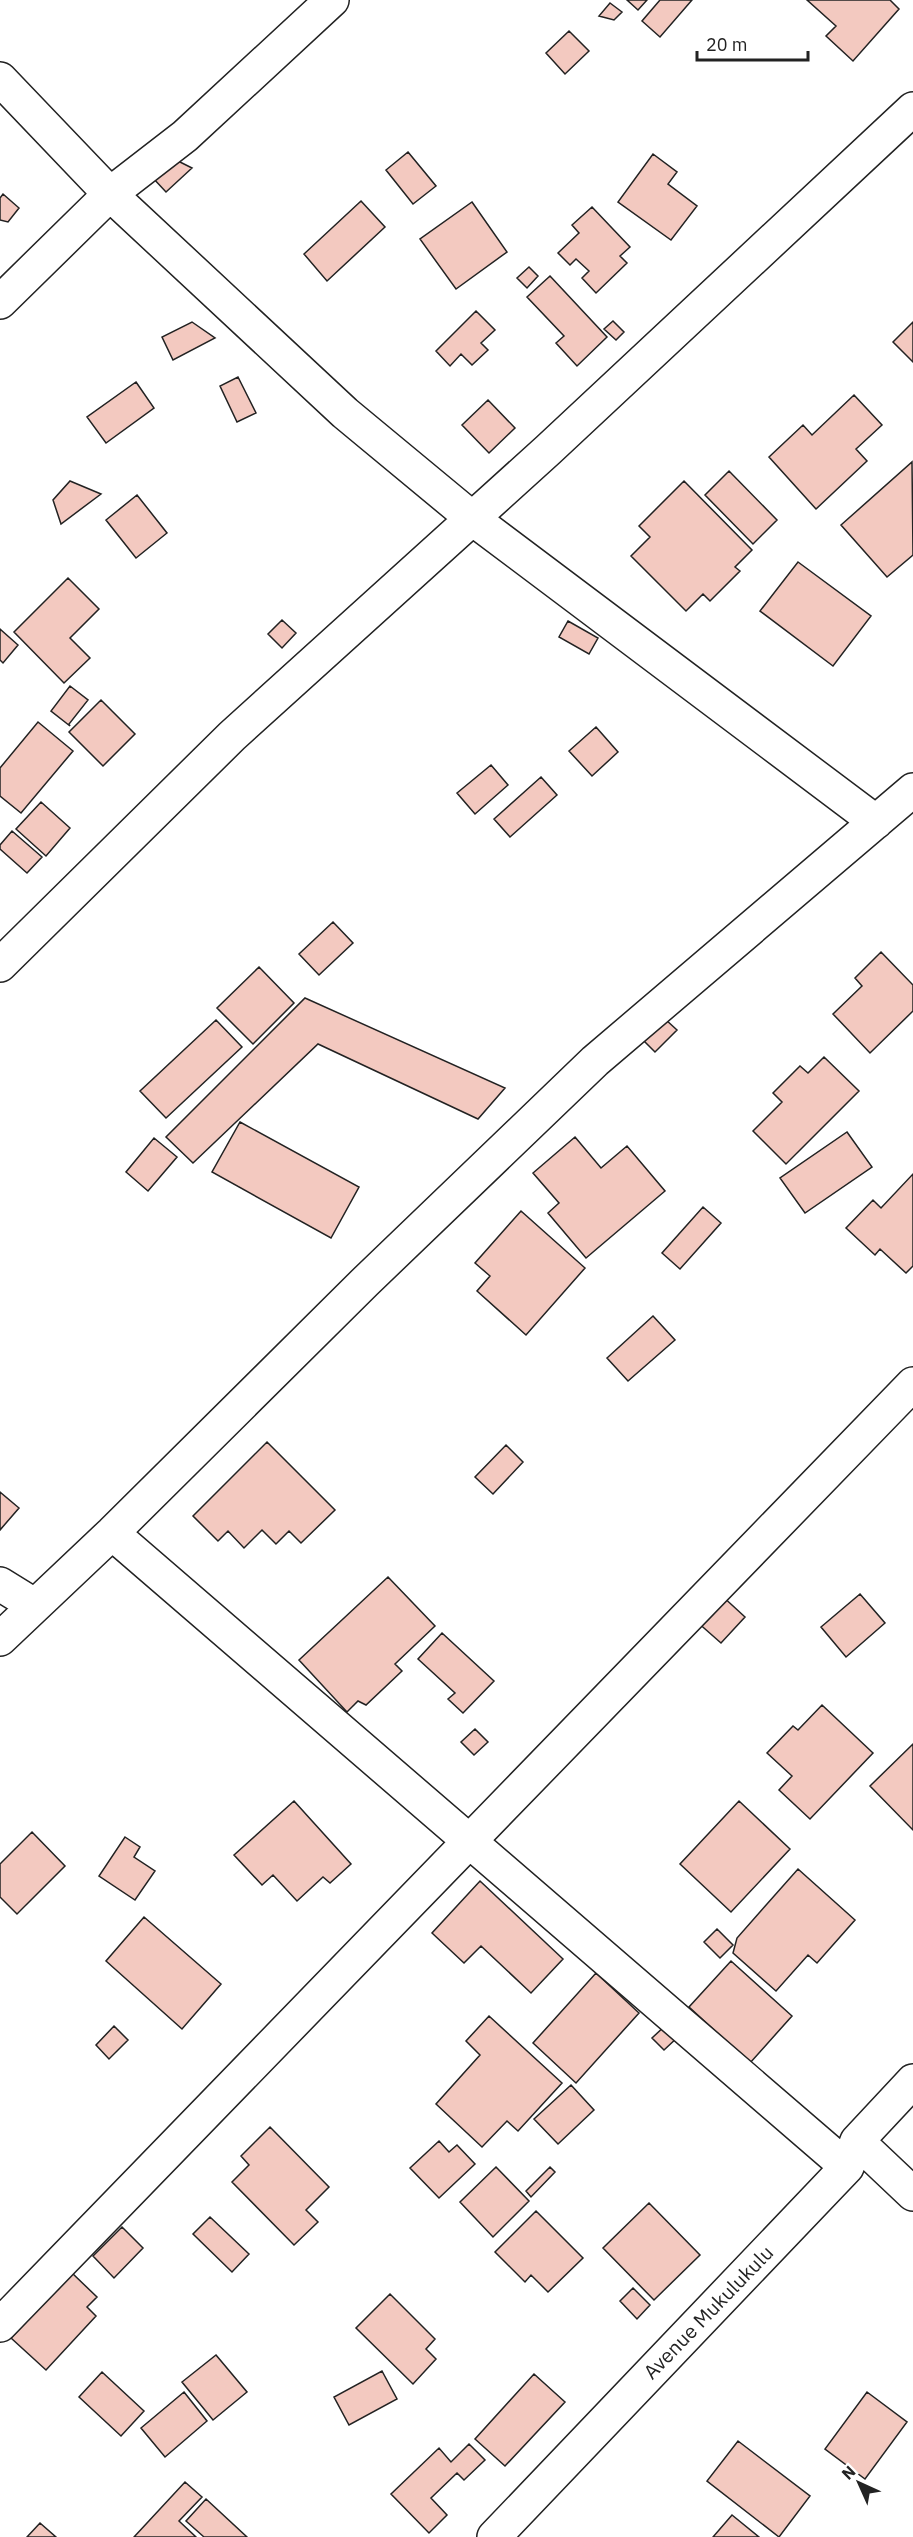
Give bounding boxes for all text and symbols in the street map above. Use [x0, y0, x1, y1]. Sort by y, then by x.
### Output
scale bar [697, 24, 808, 62]
text: 20 m [706, 33, 748, 56]
street label: Avenue Mukulukulu [637, 2239, 779, 2385]
north arrow [829, 2453, 889, 2513]
text: N [837, 2461, 860, 2484]

